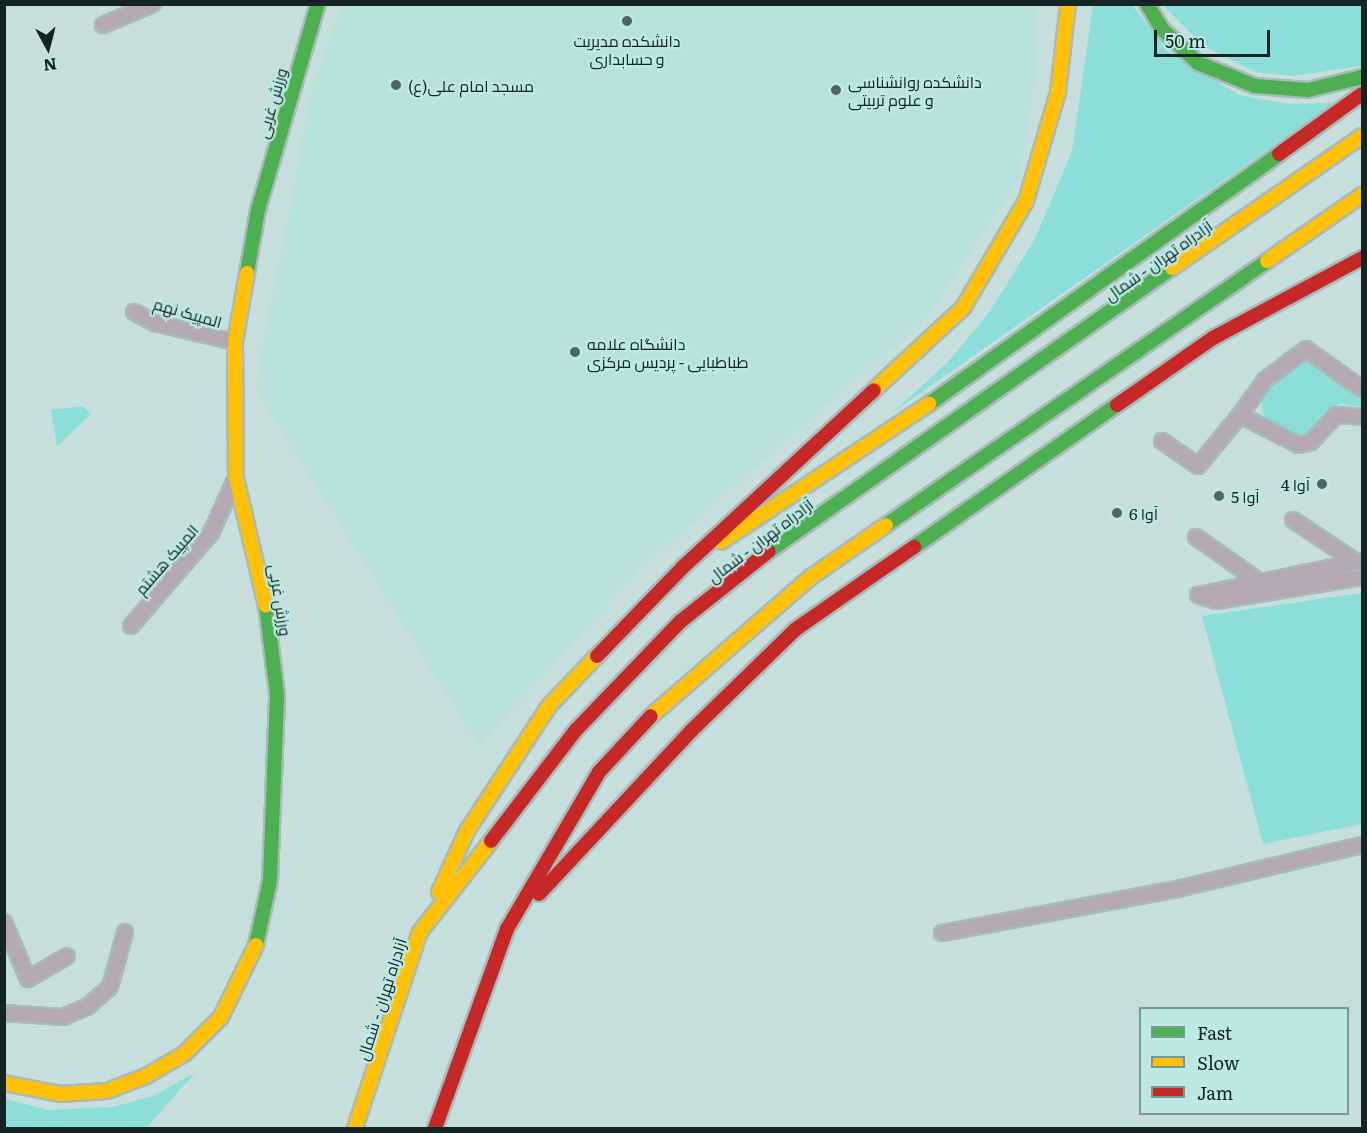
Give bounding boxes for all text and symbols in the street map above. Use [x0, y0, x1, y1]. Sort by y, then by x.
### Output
marker: دانشکده مدیریت و حسابداری [620, 14, 634, 28]
north arrow [18, 18, 78, 78]
scale bar [1157, 18, 1272, 56]
text: 50 m [1165, 27, 1206, 54]
place label: دانشکده مدیریت و حسابداری [574, 30, 680, 68]
text: N [42, 53, 58, 79]
street label: ورزش غربی [252, 66, 290, 140]
place label: دانشکده روانشناسی و علوم تربیتی [848, 71, 982, 109]
place label: مسجد امام علی(ع) [408, 75, 534, 95]
marker: مسجد امام علی(ع) [389, 78, 403, 92]
marker: دانشکده روانشناسی و علوم تربیتی [829, 83, 843, 97]
street label: آزادراه تهران - شمال [1100, 216, 1216, 304]
street label: المپیک نهم [151, 293, 225, 331]
place label: دانشگاه علامه طباطبایی - پردیس مرکزی [587, 333, 749, 371]
marker: دانشگاه علامه طباطبایی - پردیس مرکزی [568, 345, 582, 359]
place label: آوا 4 [1281, 474, 1310, 494]
marker: آوا 4 [1315, 477, 1329, 491]
place label: آوا 5 [1231, 486, 1260, 506]
marker: آوا 5 [1212, 489, 1226, 503]
street label: آزادراه تهران - شمال [703, 494, 817, 586]
place label: آوا 6 [1129, 503, 1158, 523]
marker: آوا 6 [1110, 506, 1124, 520]
street label: المپیک هشتم [130, 520, 202, 598]
street label: ورزش غربی [266, 563, 296, 637]
street label: آزادراه تهران - شمال [352, 935, 410, 1063]
legend [1139, 1007, 1349, 1115]
text: Fast [1197, 1019, 1232, 1046]
text: Slow [1197, 1049, 1239, 1076]
text: Jam [1197, 1079, 1233, 1106]

